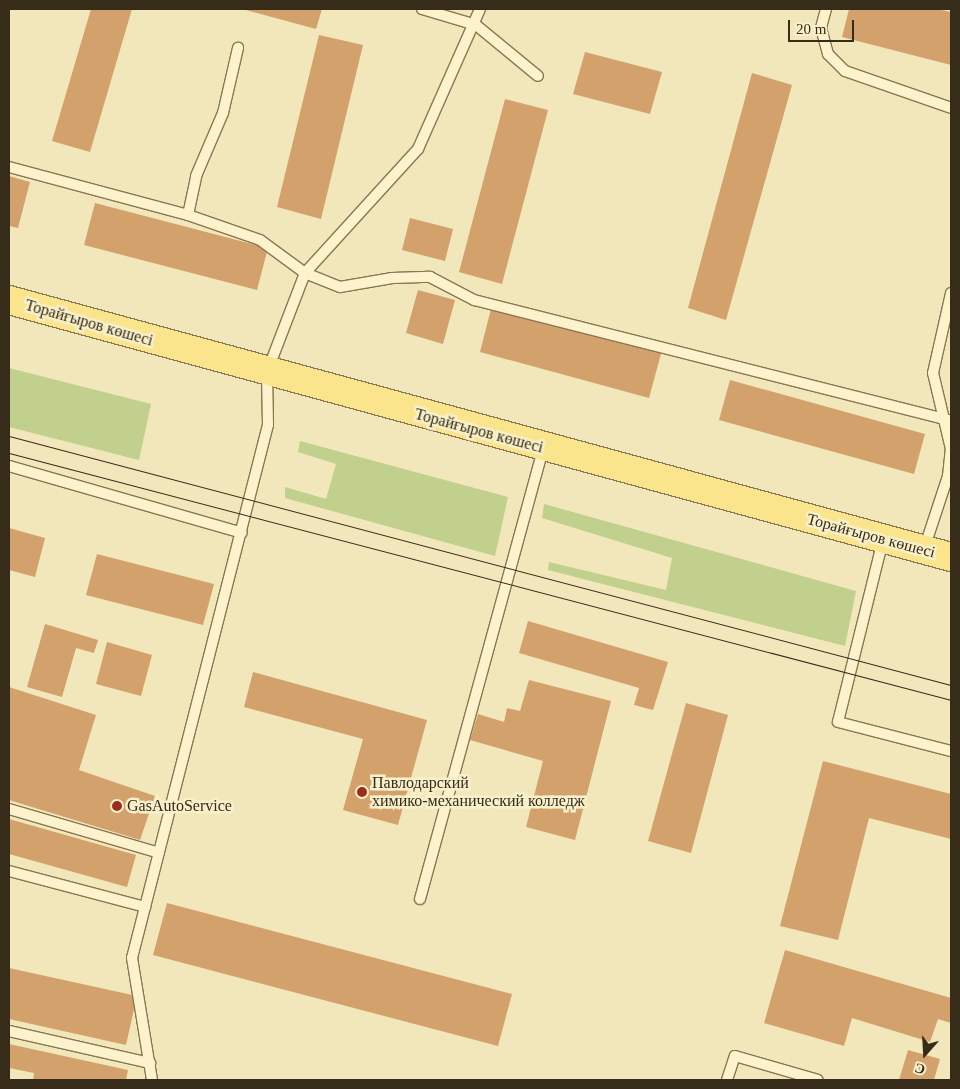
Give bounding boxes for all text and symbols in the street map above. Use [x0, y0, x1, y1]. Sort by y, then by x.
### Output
scale bar [790, 10, 856, 42]
text: 20 m [796, 21, 826, 37]
street label: Торайғыров көшесі [23, 296, 155, 350]
street label: Торайғыров көшесі [413, 405, 545, 457]
street label: Торайғыров көшесі [805, 510, 937, 562]
place label: Павлодарский химико-механический колледж [372, 773, 585, 811]
marker: Павлодарский химико-механический колледж [356, 786, 368, 798]
place label: GasAutoService [127, 796, 232, 816]
marker: GasAutoService [111, 800, 123, 812]
north arrow [900, 1029, 950, 1079]
text: С [913, 1060, 927, 1077]

